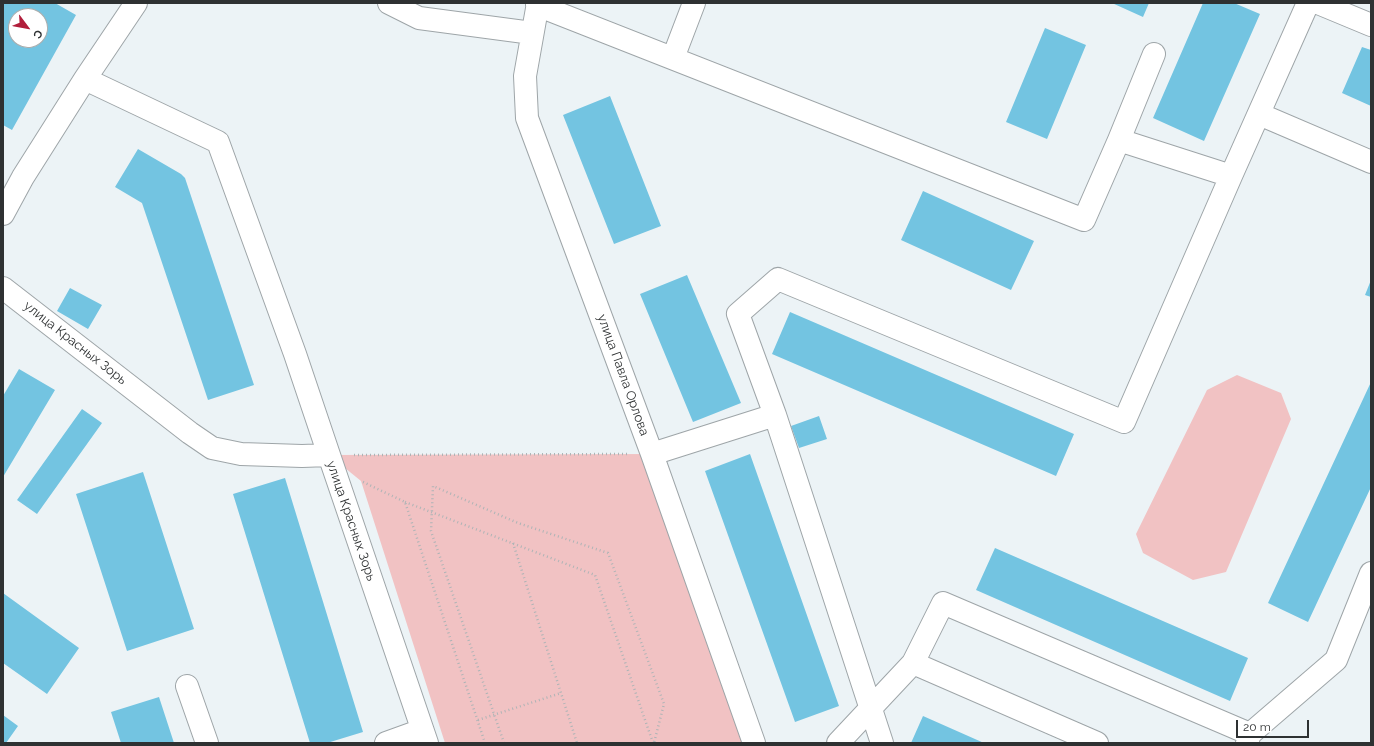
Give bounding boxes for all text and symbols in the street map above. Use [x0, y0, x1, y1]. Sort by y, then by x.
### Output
north arrow [8, 8, 48, 48]
text: С [30, 27, 45, 41]
street label: улица Красных Зорь [21, 298, 129, 388]
street label: улица Павла Орлова [594, 312, 652, 438]
street label: улица Красных Зорь [323, 459, 379, 583]
scale bar [1238, 712, 1311, 738]
text: 20 m [1243, 720, 1271, 734]

